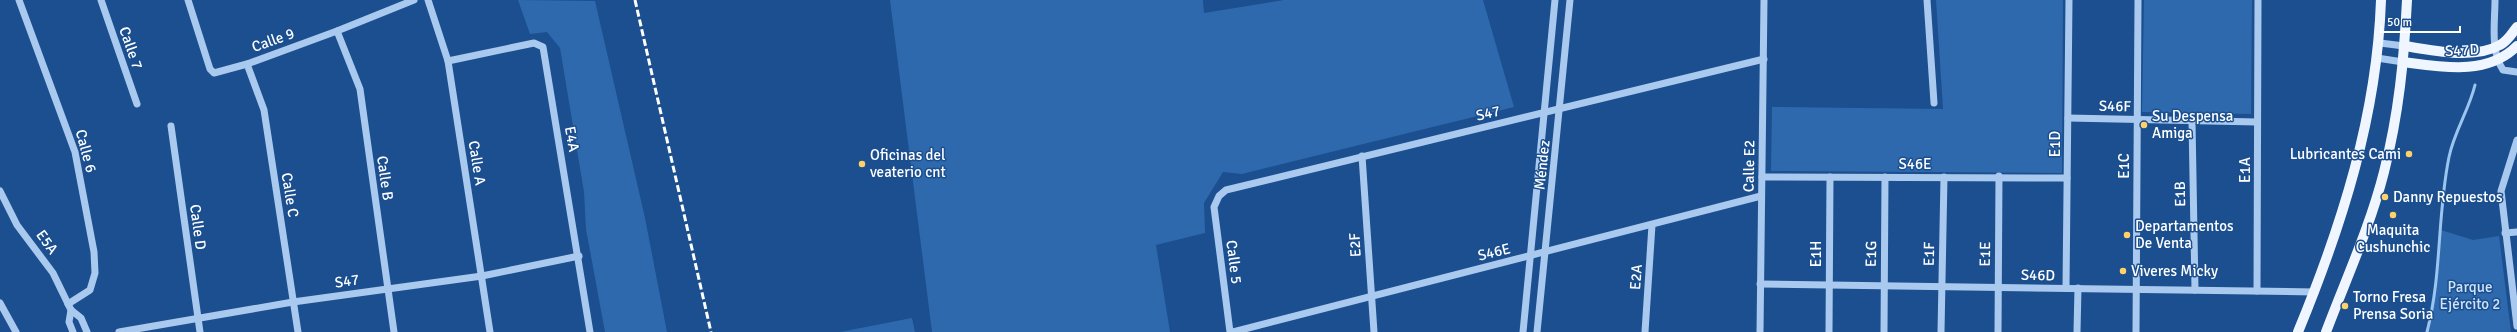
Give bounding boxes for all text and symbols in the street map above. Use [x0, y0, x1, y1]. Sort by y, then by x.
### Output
scale bar [2381, 8, 2460, 34]
text: 50 m [2387, 15, 2412, 30]
street label: Calle 7 [115, 24, 147, 72]
street label: Calle 9 [249, 24, 297, 56]
street label: S47D [2444, 40, 2480, 60]
street label: S46F [2099, 97, 2132, 115]
street label: S47 [1474, 101, 1502, 125]
place label: Su Despensa Amiga [2152, 107, 2233, 142]
marker: Su Despensa Amiga [2139, 120, 2149, 130]
street label: E4A [561, 125, 583, 153]
street label: Calle 6 [72, 127, 100, 175]
street label: E1D [2046, 131, 2064, 157]
street label: Calle A [465, 139, 489, 187]
street label: Méndez [1530, 139, 1554, 191]
street label: Calle E2 [1740, 140, 1758, 192]
place label: Lubricantes Cami [2290, 145, 2401, 163]
place label: Oficinas del veaterio cnt [870, 146, 946, 181]
marker: Lubricantes Cami [2404, 149, 2414, 159]
street label: E1C [2115, 153, 2133, 179]
street label: Calle B [373, 154, 397, 202]
street label: S46E [1898, 155, 1932, 173]
street label: E1A [2236, 157, 2254, 183]
marker: Oficinas del veaterio cnt [857, 159, 867, 169]
street label: Calle C [278, 171, 302, 219]
street label: E1B [2171, 181, 2189, 207]
place label: Danny Repuestos [2393, 188, 2503, 206]
marker: Danny Repuestos [2380, 192, 2390, 202]
street label: Calle D [186, 203, 210, 251]
marker: Maquita Cushunchic [2388, 210, 2398, 220]
place label: Departamentos De Venta [2135, 217, 2234, 252]
place label: Maquita Cushunchic [2356, 221, 2430, 256]
street label: E5A [32, 226, 62, 258]
marker: Departamentos De Venta [2122, 230, 2132, 240]
street label: E2F [1345, 232, 1365, 258]
street label: Calle 5 [1222, 239, 1246, 285]
street label: S46E [1476, 239, 1512, 265]
street label: E1H [1807, 241, 1825, 267]
street label: E1G [1862, 241, 1880, 267]
street label: E1F [1920, 241, 1938, 266]
street label: E1E [1976, 241, 1994, 267]
place label: Viveres Micky [2131, 262, 2218, 280]
street label: E2A [1626, 264, 1646, 290]
street label: S46D [2021, 266, 2055, 284]
marker: Viveres Micky [2118, 266, 2128, 276]
street label: S47 [334, 270, 360, 292]
park label: Parque Ejército 2 [2440, 278, 2500, 313]
place label: Torno Fresa Prensa Soria [2353, 288, 2433, 323]
marker: Torno Fresa Prensa Soria [2340, 301, 2350, 311]

